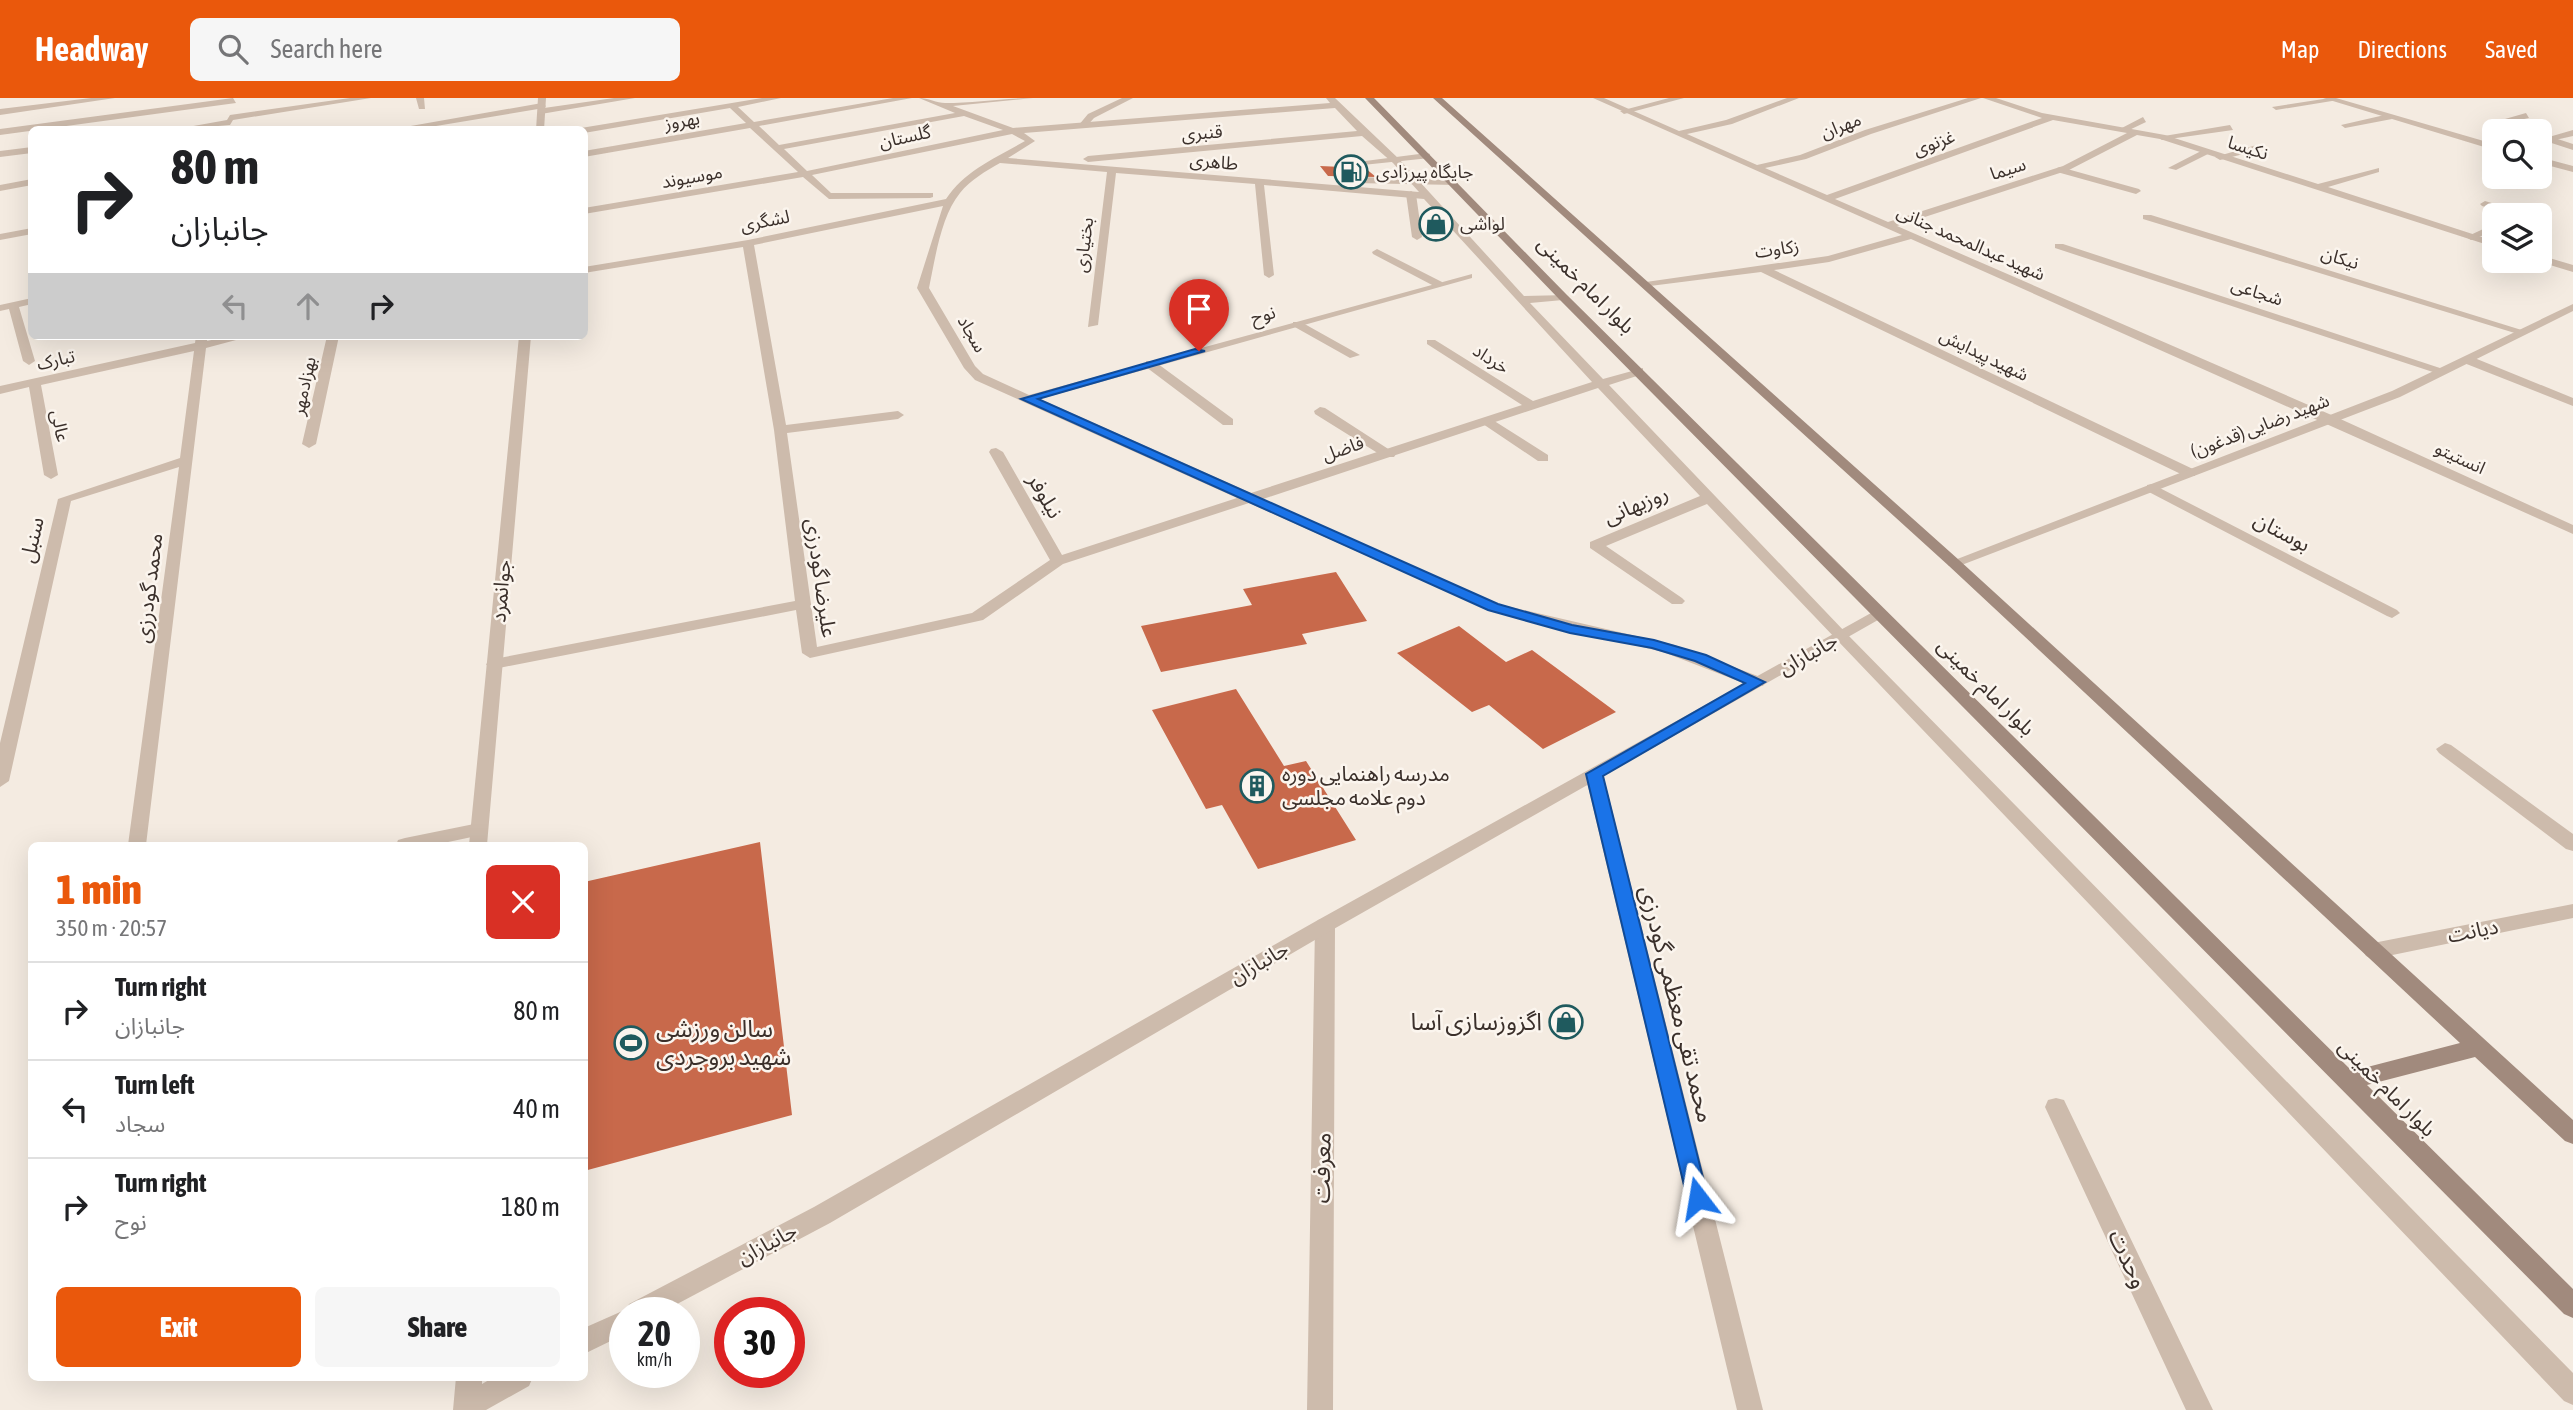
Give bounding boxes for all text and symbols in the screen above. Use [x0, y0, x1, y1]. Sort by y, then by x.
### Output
search box [190, 18, 680, 81]
text: Headway [35, 30, 148, 68]
icon: search [214, 30, 252, 68]
text: Search here [270, 34, 383, 64]
text: Map [2281, 36, 2319, 63]
text: Directions [2357, 36, 2447, 63]
text: Saved [2485, 36, 2538, 63]
street label: بهروز [662, 107, 702, 135]
street label: مهران [1818, 108, 1864, 144]
map controls [2482, 119, 2552, 273]
button: search [2482, 119, 2552, 189]
street label: قنبری [1181, 120, 1223, 146]
street label: گلستان [877, 121, 933, 153]
street label: غزنوی [1910, 125, 1958, 161]
street label: نکیسا [2225, 131, 2271, 164]
text: 80 m [171, 138, 259, 194]
street label: طاهری [1189, 149, 1239, 175]
fuel station icon: جایگاه پیرزادی [1332, 153, 1370, 191]
street label: سیما [1987, 153, 2028, 184]
icon: right [56, 154, 147, 245]
street label: موسیوند [660, 161, 724, 193]
place label: جایگاه پیرزادی [1376, 161, 1473, 183]
street label: شهید عبدالمحمد جنانی [1893, 200, 2049, 286]
button: layers [2482, 203, 2552, 273]
street label: لشگری [738, 205, 792, 237]
shop icon: لواشی [1417, 205, 1455, 243]
text: جانبازان [171, 210, 269, 247]
place label: لواشی [1460, 213, 1505, 235]
street label: بختیاری [1070, 216, 1098, 274]
street label: بلوار امام خمینی [1530, 231, 1640, 341]
street label: زکاوت [1753, 235, 1801, 263]
street label: نیکان [2318, 242, 2362, 274]
street label: شجاعی [2228, 273, 2286, 311]
pin [1169, 279, 1229, 351]
icon: left [216, 287, 254, 325]
icon: ahead [289, 287, 327, 325]
icon: right [362, 287, 400, 325]
icon: arrive [1180, 290, 1218, 328]
street label: نوح [1248, 301, 1279, 331]
street label: سجاد [953, 311, 991, 356]
street label: شهید پیدایش [1936, 324, 2032, 386]
street label: خرداد [1469, 339, 1513, 379]
street label: تبارک [35, 345, 77, 375]
street label: بهزادمهر [287, 355, 321, 418]
street label: (قدغون) شهید رضایی [2188, 389, 2332, 463]
street label: عالی [46, 408, 74, 444]
street label: فاضل [1319, 432, 1367, 466]
street label: انستیتو [2431, 437, 2489, 479]
street label: نیلوفر [1022, 468, 1068, 523]
street label: روزبهانی [1600, 480, 1672, 529]
street label: بوستان [2250, 506, 2315, 557]
street label: سنبل [14, 515, 49, 565]
street label: علیرضا گودرزی [801, 517, 842, 639]
street label: محمد گودرزی [129, 532, 168, 644]
street label: جوانمرد [485, 559, 516, 623]
street label: جانبازان [1774, 627, 1842, 680]
street label: بلوار امام خمینی [1930, 633, 2040, 743]
place label: مدرسه راهنمایی دوره دوم علامه مجلسی [1282, 761, 1450, 814]
building icon: مدرسه راهنمایی دوره دوم علامه مجلسی [1238, 767, 1276, 805]
text: 1 min [56, 865, 142, 913]
button: close [486, 865, 560, 939]
street label: محمد تقی معظمی گودرزی [1634, 883, 1720, 1125]
street label: دیانت [2445, 913, 2500, 947]
text: 350 m · 20:57 [56, 915, 167, 941]
street label: جانبازان [1225, 936, 1293, 989]
text: Turn right [115, 972, 206, 1002]
icon: right [56, 992, 94, 1030]
text: 80 m [513, 996, 560, 1026]
shop icon: اگزوزسازی آسا [1547, 1003, 1585, 1041]
place label: اگزوزسازی آسا [1411, 1008, 1542, 1036]
text: جانبازان [115, 1013, 185, 1039]
place label: سالن ورزشی شهید بروجردی [656, 1015, 791, 1071]
sports icon: سالن ورزشی شهید بروجردی [612, 1024, 650, 1062]
street label: بلوار امام خمینی [2331, 1034, 2441, 1144]
text: Turn left [115, 1070, 195, 1100]
icon: left [56, 1090, 94, 1128]
text: 40 m [513, 1094, 560, 1124]
text: سجاد [115, 1111, 165, 1137]
street label: معرفت [1307, 1132, 1337, 1204]
position arrow [1661, 1161, 1735, 1235]
text: Turn right [115, 1168, 206, 1198]
icon: right [56, 1188, 94, 1226]
text: 180 m [501, 1192, 560, 1222]
text: نوح [115, 1209, 147, 1235]
street label: جانبازان [733, 1217, 801, 1270]
street label: وحدت [2102, 1225, 2154, 1293]
button: Exit [56, 1287, 301, 1367]
button: Share [315, 1287, 560, 1367]
speed limit sign: 30 [714, 1297, 805, 1388]
text: 20 [638, 1313, 671, 1353]
text: km/h [637, 1349, 672, 1370]

